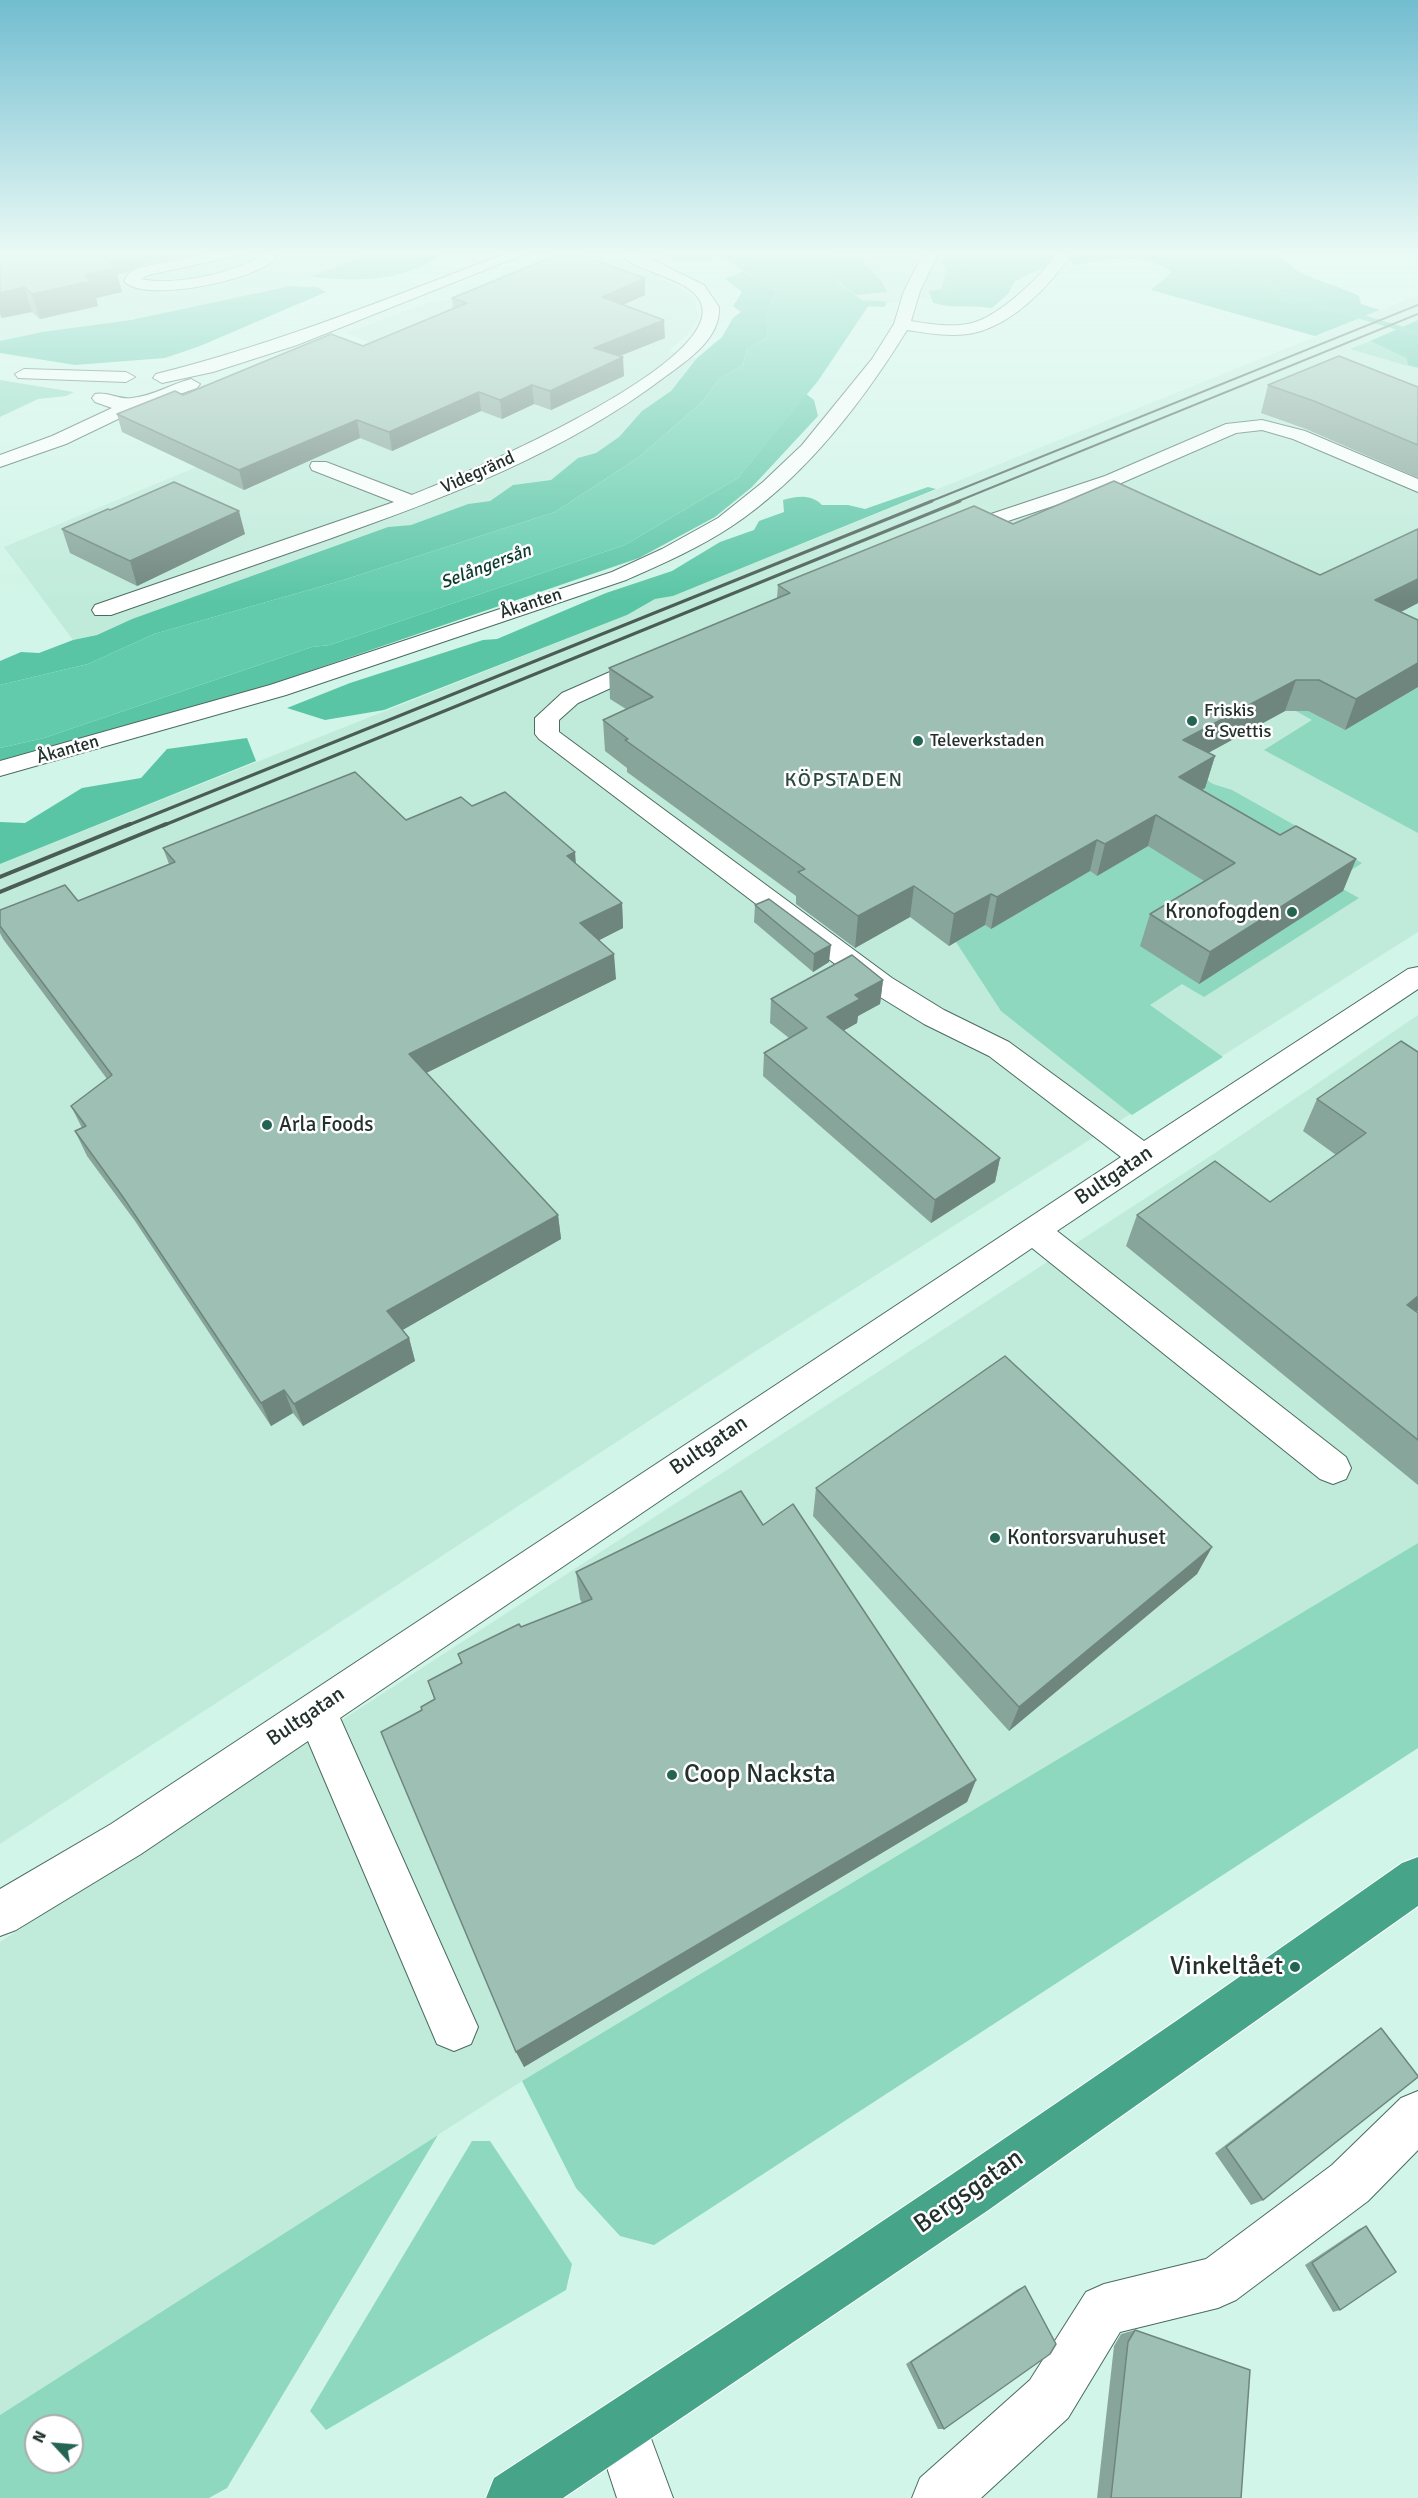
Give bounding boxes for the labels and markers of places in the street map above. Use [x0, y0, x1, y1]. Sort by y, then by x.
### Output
place label: Friskis & Svettis [1204, 700, 1271, 742]
marker: Friskis & Svettis [1185, 714, 1199, 728]
place label: Televerkstaden [930, 730, 1044, 752]
marker: Televerkstaden [911, 734, 925, 748]
place label: Kronofogden [1165, 899, 1280, 925]
marker: Kronofogden [1285, 905, 1299, 919]
place label: Arla Foods [279, 1112, 374, 1138]
marker: Arla Foods [260, 1118, 274, 1132]
place label: Kontorsvaruhuset [1007, 1525, 1166, 1551]
marker: Kontorsvaruhuset [988, 1531, 1002, 1545]
place label: Coop Nacksta [684, 1759, 836, 1791]
marker: Coop Nacksta [665, 1768, 679, 1782]
place label: Vinkeltået [1170, 1951, 1283, 1983]
marker: Vinkeltået [1288, 1960, 1302, 1974]

